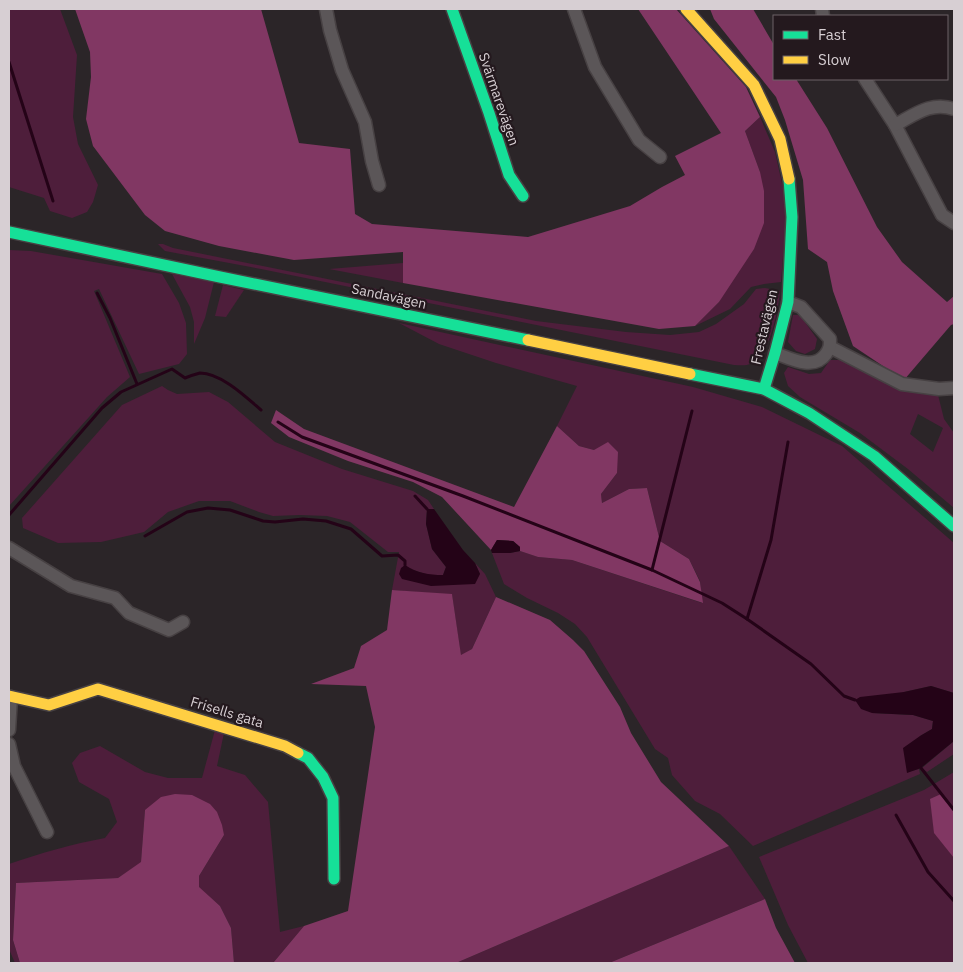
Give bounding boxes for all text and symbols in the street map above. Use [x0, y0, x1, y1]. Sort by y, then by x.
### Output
legend [773, 15, 948, 80]
text: Fast [818, 25, 846, 44]
street label: Svärmarevägen [475, 50, 523, 148]
text: Slow [818, 50, 851, 69]
street label: Sandavägen [350, 279, 428, 313]
street label: Frestavägen [747, 288, 781, 366]
street label: Frisells gata [188, 692, 266, 732]

